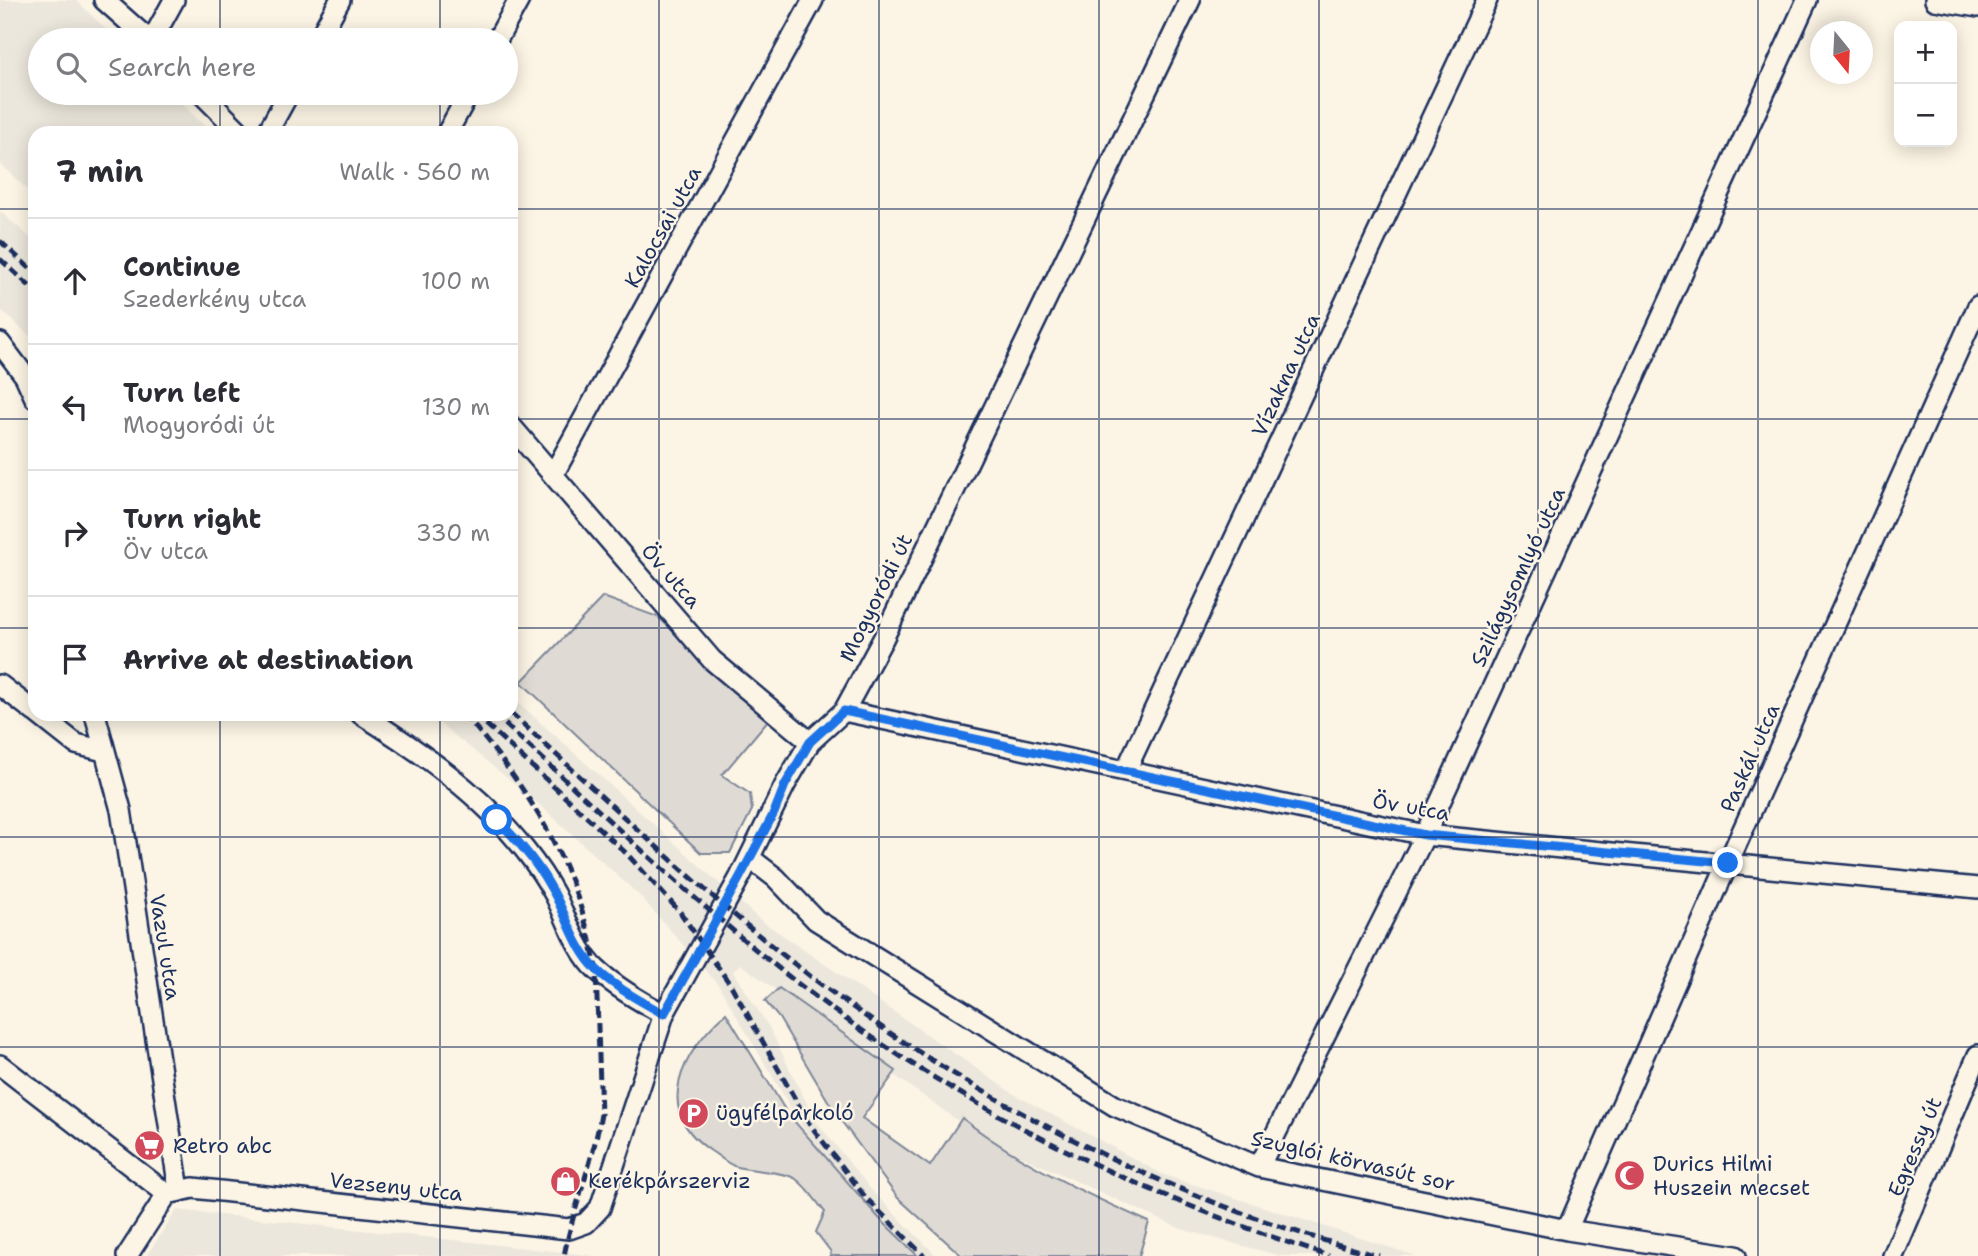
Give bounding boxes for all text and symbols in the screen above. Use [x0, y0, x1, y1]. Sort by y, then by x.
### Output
north arrow [1810, 21, 1873, 84]
map controls [1894, 21, 1957, 147]
button: + [1894, 21, 1957, 84]
search box [28, 28, 518, 105]
icon: search [52, 48, 90, 86]
text: Search here [108, 49, 257, 84]
button: − [1894, 84, 1957, 147]
text: 7 min [56, 151, 143, 192]
text: Walk · 560 m [339, 157, 490, 187]
street label: Kalocsai utca [618, 161, 708, 293]
text: Continue [123, 249, 241, 284]
icon: ahead [56, 262, 94, 300]
text: 100 m [421, 266, 490, 296]
text: Szederkény utca [123, 284, 306, 314]
street label: Vízakna utca [1245, 309, 1327, 441]
text: Turn left [123, 375, 240, 410]
icon: left [56, 388, 94, 426]
text: 130 m [422, 392, 490, 422]
text: Mogyoródi út [123, 410, 275, 440]
street label: Szilágysomlyó utca [1464, 483, 1572, 671]
text: Turn right [123, 501, 261, 536]
icon: right [56, 514, 94, 552]
text: 330 m [416, 518, 490, 548]
street label: Mogyoródi út [833, 529, 919, 667]
text: Öv utca [123, 536, 208, 566]
street label: Öv utca [635, 537, 707, 615]
icon: arrive [56, 640, 94, 678]
text: Arrive at destination [123, 642, 413, 677]
street label: Paskál utca [1714, 699, 1786, 817]
street label: Öv utca [1370, 786, 1452, 828]
route start [481, 804, 512, 835]
route end [1712, 847, 1743, 878]
street label: Vazul utca [143, 892, 187, 1002]
street label: Egressy út [1881, 1093, 1949, 1201]
parking icon: ügyfélparkoló [676, 1096, 710, 1130]
place label: ügyfélparkoló [716, 1099, 854, 1127]
street label: Szuglói körvasút sor [1248, 1124, 1458, 1198]
supermarket icon: Retro abc [133, 1129, 167, 1163]
place label: Retro abc [173, 1132, 272, 1160]
place label: Durics Hilmi Huszein mecset [1653, 1150, 1810, 1202]
mosque icon: Durics Hilmi Huszein mecset [1613, 1159, 1647, 1193]
shop icon: Kerékpárszerviz [548, 1164, 582, 1198]
street label: Vezseny utca [328, 1166, 464, 1208]
place label: Kerékpárszerviz [588, 1167, 751, 1195]

